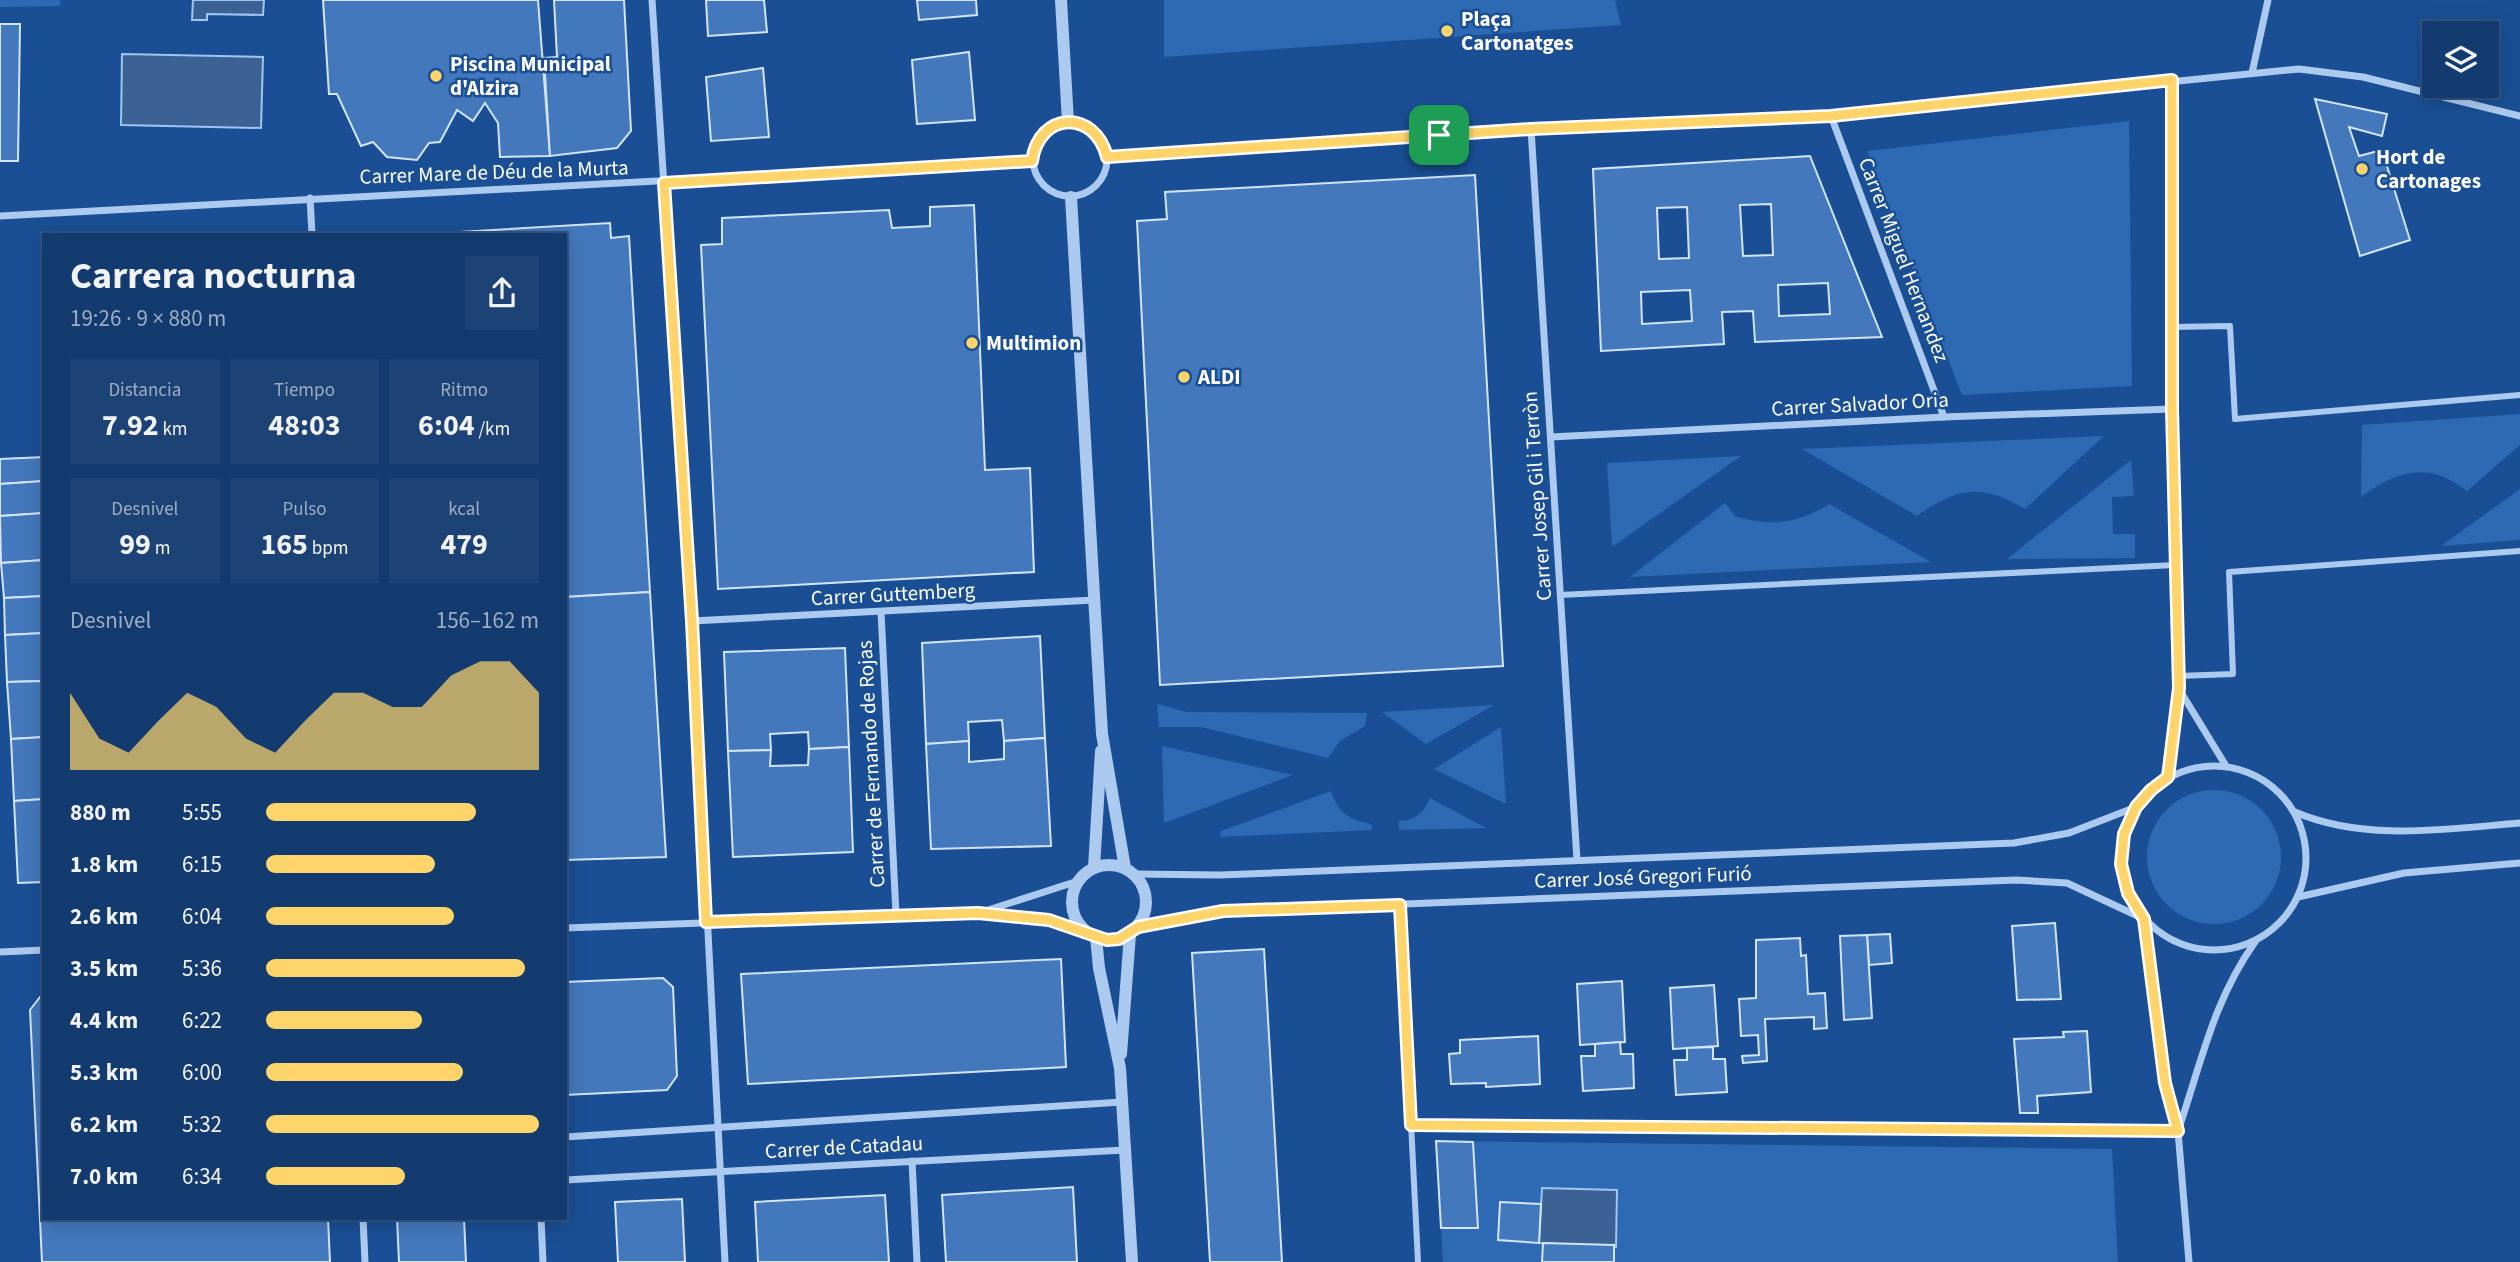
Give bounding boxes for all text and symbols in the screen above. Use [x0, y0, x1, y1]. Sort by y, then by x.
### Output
place label: Plaça Cartonatges [1461, 4, 1574, 58]
map controls [2422, 21, 2499, 98]
button: layers [2422, 21, 2499, 98]
marker: Plaça Cartonatges [1439, 23, 1455, 39]
place label: Piscina Municipal d'Alzira [450, 49, 611, 103]
marker: Piscina Municipal d'Alzira [428, 68, 444, 84]
pin [1409, 105, 1469, 165]
icon: arrive [1420, 116, 1458, 154]
place label: Hort de Cartonages [2376, 142, 2481, 196]
street label: Carrer Mare de Déu de la Murta [359, 152, 629, 192]
street label: Carrer Miguel Hernandez [1851, 153, 1957, 367]
marker: Hort de Cartonages [2354, 161, 2370, 177]
text: Carrera nocturna [70, 249, 357, 303]
button: share [465, 256, 539, 330]
text: 19:26 · 9 × 880 m [70, 302, 226, 335]
place label: Multimion [986, 328, 1081, 358]
marker: Multimion [964, 335, 980, 351]
place label: ALDI [1197, 362, 1241, 392]
marker: ALDI [1176, 369, 1192, 385]
text: Distancia [108, 377, 181, 404]
text: Tiempo [274, 377, 335, 404]
text: Ritmo [440, 377, 488, 404]
street label: Carrer Salvador Oria [1771, 384, 1949, 424]
street label: Carrer Josep Gil i Terròn [1515, 390, 1559, 602]
text: 7.92 [102, 404, 159, 447]
text: 48:03 [268, 404, 341, 447]
text: 6:04 [418, 404, 475, 447]
text: km [159, 416, 188, 443]
text: /km [475, 416, 510, 443]
text: Desnivel [111, 496, 178, 523]
text: Pulso [282, 496, 327, 523]
text: kcal [448, 496, 480, 523]
text: 99 [119, 523, 151, 566]
text: 165 [260, 523, 308, 566]
text: 479 [440, 523, 488, 566]
text: m [151, 535, 170, 562]
text: bpm [308, 535, 349, 562]
street label: Carrer Guttemberg [810, 575, 976, 613]
text: Desnivel [70, 604, 151, 637]
text: 156–162 m [436, 604, 539, 637]
street label: Carrer de Fernando de Rojas [850, 639, 892, 888]
text: 880 m [70, 796, 131, 829]
text: 5:55 [182, 796, 222, 829]
text: 1.8 km [70, 848, 138, 881]
text: 6:15 [182, 848, 222, 881]
street label: Carrer José Gregori Furió [1534, 858, 1752, 896]
text: 2.6 km [70, 900, 138, 933]
text: 6:04 [182, 900, 222, 933]
text: 3.5 km [70, 952, 138, 985]
text: 5:36 [182, 952, 222, 985]
text: 4.4 km [70, 1004, 138, 1037]
text: 6:22 [182, 1004, 222, 1037]
text: 5.3 km [70, 1056, 138, 1089]
text: 6:00 [182, 1056, 222, 1089]
text: 6.2 km [70, 1108, 138, 1141]
text: 5:32 [182, 1108, 222, 1141]
street label: Carrer de Catadau [764, 1128, 924, 1166]
text: 7.0 km [70, 1160, 138, 1193]
text: 6:34 [182, 1160, 222, 1193]

